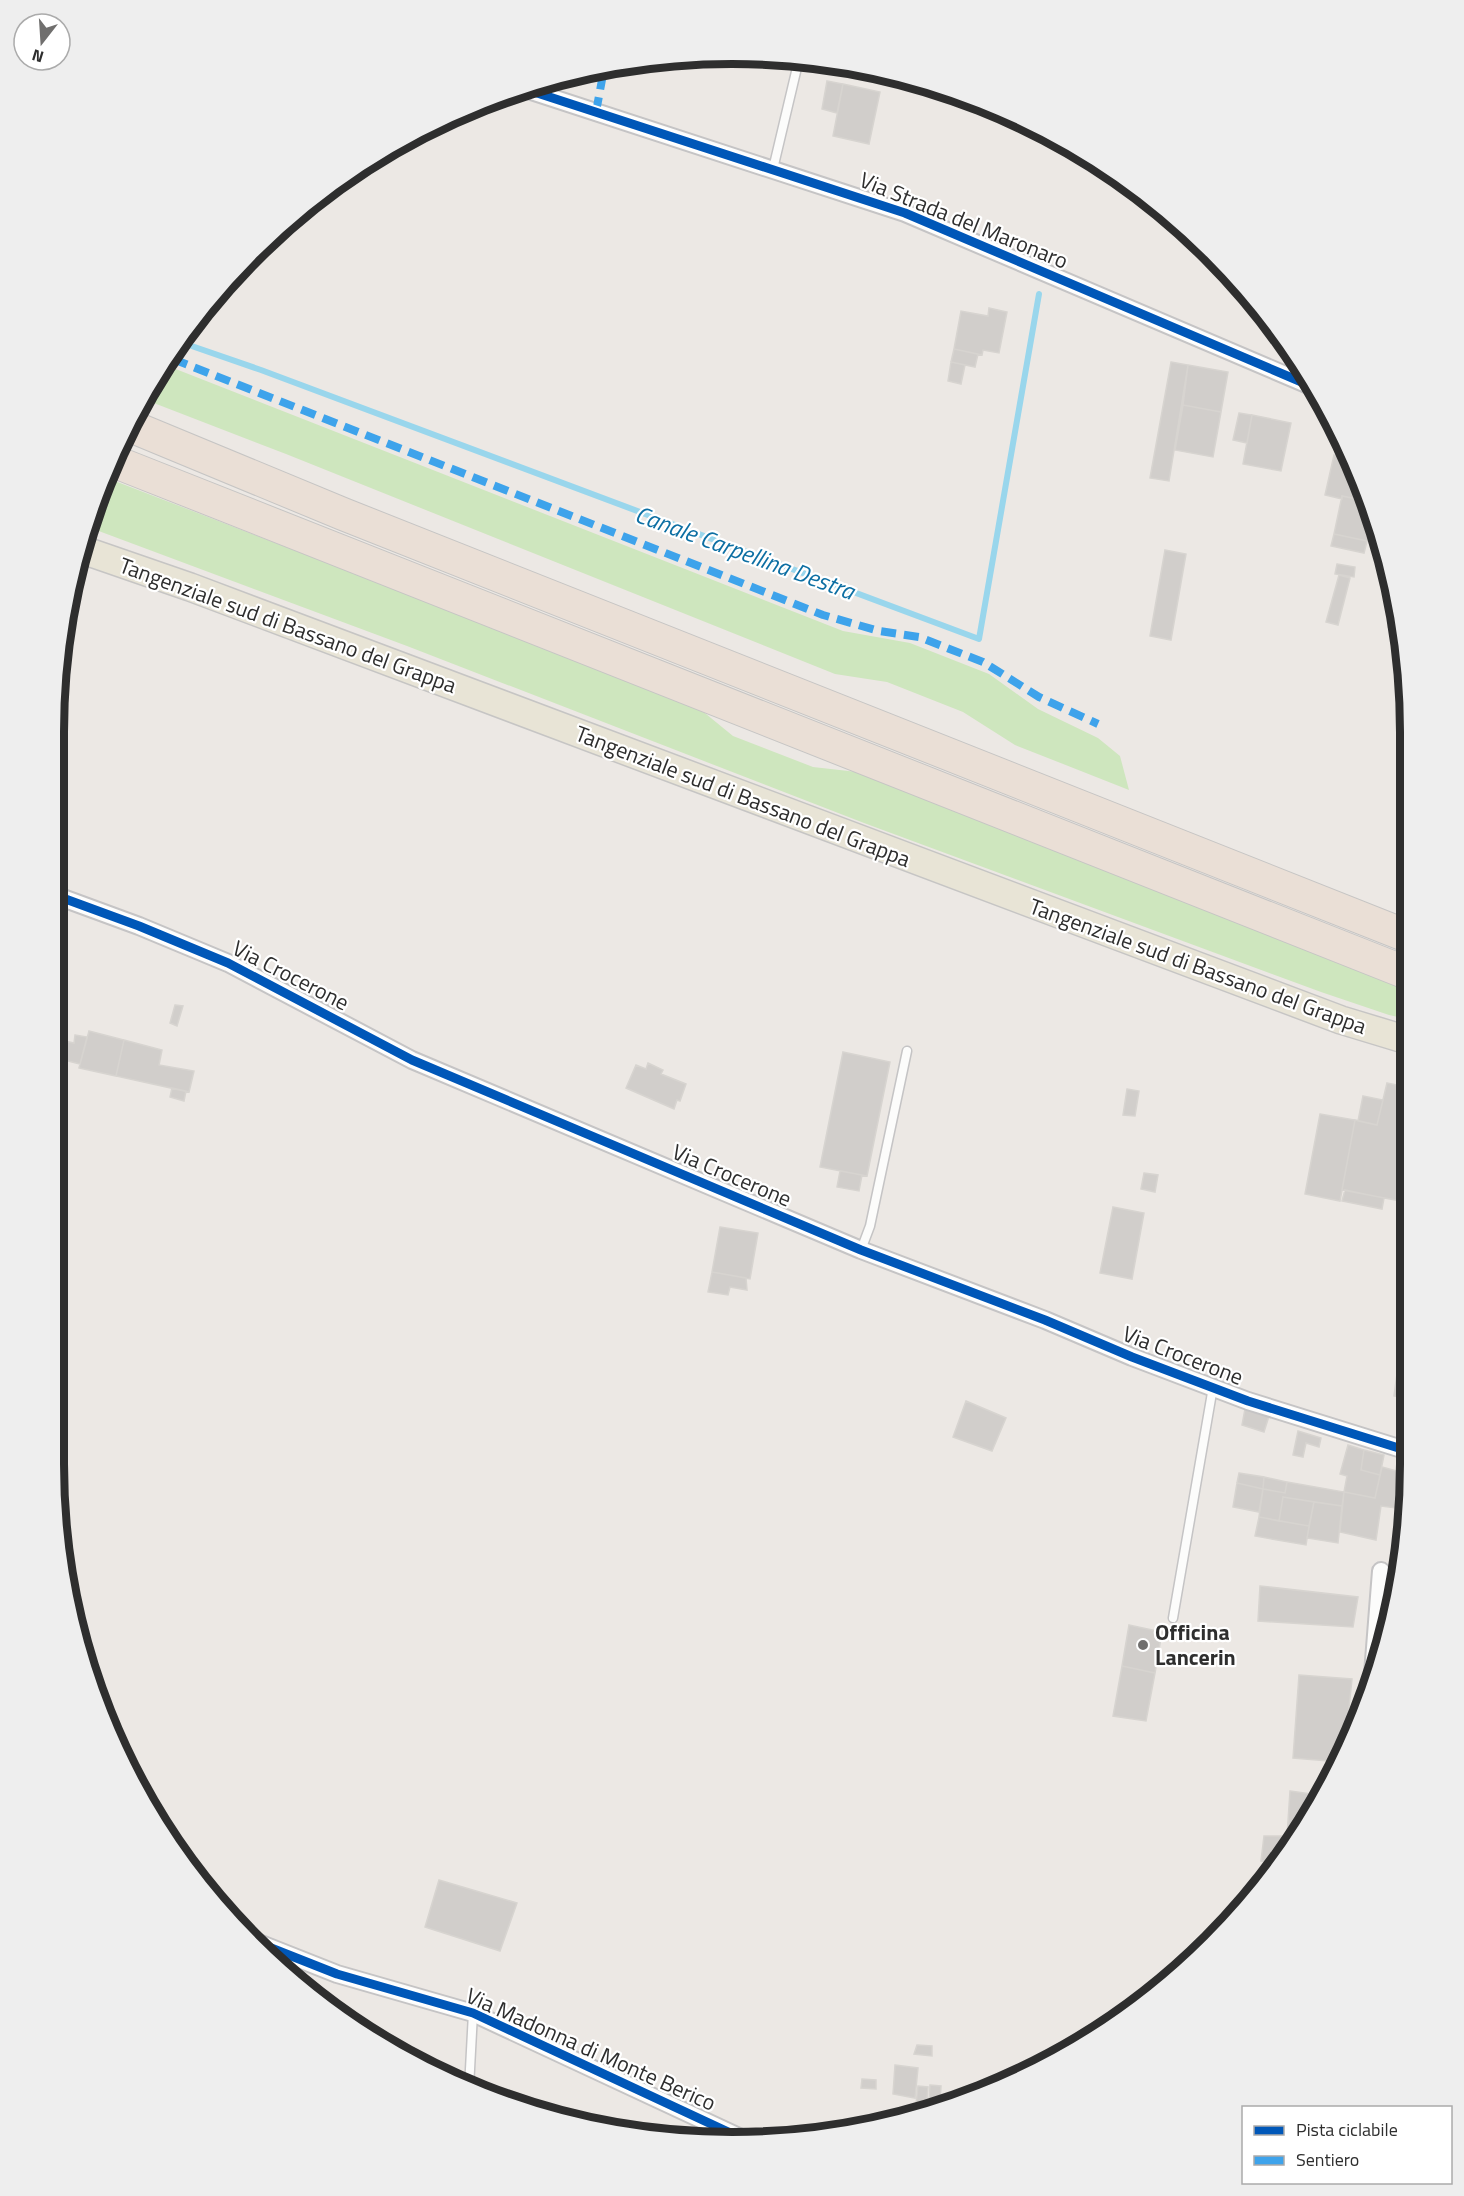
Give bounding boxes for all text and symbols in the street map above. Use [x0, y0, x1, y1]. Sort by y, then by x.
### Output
north arrow [12, 12, 72, 72]
text: N [29, 43, 46, 69]
street label: Via Strada del Maronaro [855, 163, 1073, 277]
water label: Canale Carpellina Destra [630, 496, 862, 609]
street label: Tangenziale sud di Bassano del Grappa [115, 548, 461, 702]
street label: Tangenziale sud di Bassano del Grappa [570, 716, 916, 876]
street label: Tangenziale sud di Bassano del Grappa [1025, 889, 1371, 1043]
street label: Via Crocerone [227, 931, 355, 1019]
street label: Via Crocerone [667, 1135, 797, 1215]
street label: Via Crocerone [1118, 1316, 1248, 1394]
place label: Officina Lancerin [1155, 1615, 1236, 1674]
marker: Officina Lancerin [1136, 1638, 1150, 1652]
street label: Via Madonna di Monte Berico [460, 1978, 722, 2120]
legend [1242, 2106, 1452, 2184]
text: Pista ciclabile [1296, 2116, 1398, 2143]
text: Sentiero [1296, 2146, 1359, 2173]

